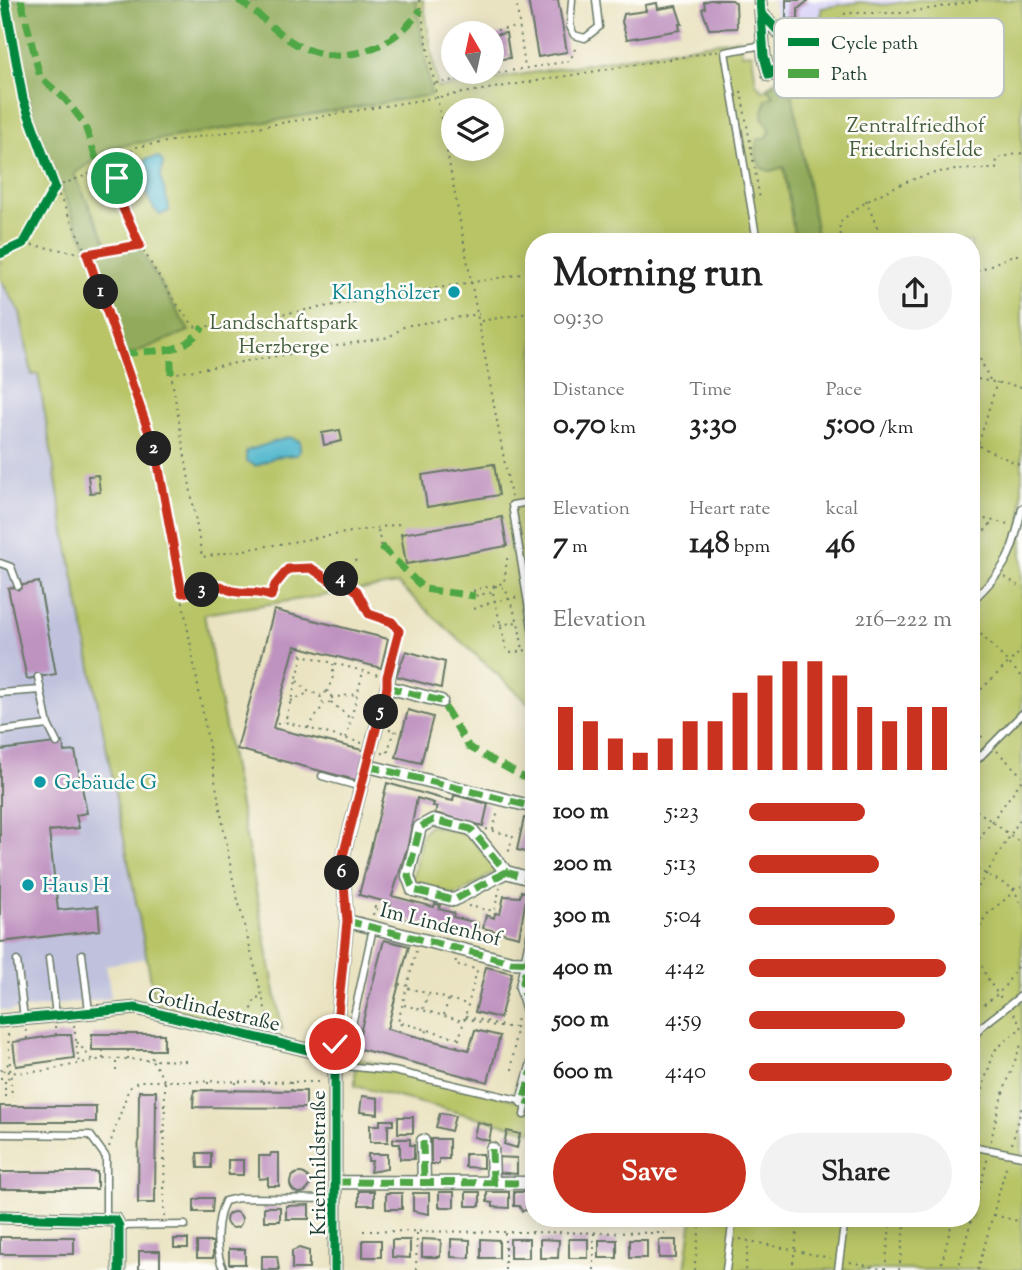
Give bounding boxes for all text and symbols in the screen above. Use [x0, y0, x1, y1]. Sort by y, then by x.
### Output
legend [774, 18, 1004, 98]
north arrow [441, 21, 504, 84]
map controls [441, 21, 504, 161]
text: Cycle path [831, 31, 918, 58]
text: Path [831, 62, 868, 89]
button: layers [441, 98, 504, 161]
park label: Zentralfriedhof Friedrichsfelde [847, 112, 987, 166]
pin [87, 148, 147, 208]
icon: arrive [98, 159, 136, 197]
text: Morning run [553, 249, 763, 303]
button: share [878, 256, 952, 330]
pin: 1 [84, 274, 119, 310]
text: 1 [97, 278, 104, 305]
place label: Klanghölzer [332, 279, 440, 309]
marker: Klanghölzer [446, 284, 462, 300]
text: 09:30 [553, 302, 604, 335]
park label: Landschaftspark Herzberge [210, 309, 359, 363]
text: Distance [553, 377, 625, 404]
text: Time [689, 377, 732, 404]
text: Pace [826, 377, 862, 404]
text: 0.70 [553, 404, 606, 447]
text: 3:30 [689, 404, 737, 447]
text: 5:00 [826, 404, 875, 447]
text: km [606, 415, 636, 442]
text: /km [875, 415, 914, 442]
pin: 2 [136, 432, 172, 466]
text: 2 [149, 435, 158, 462]
text: Elevation [553, 496, 630, 523]
text: Heart rate [689, 496, 770, 523]
text: kcal [826, 496, 858, 523]
text: 7 [553, 523, 568, 566]
text: 148 [689, 523, 730, 566]
text: 46 [826, 523, 855, 566]
text: m [568, 534, 588, 561]
text: bpm [730, 534, 770, 561]
pin: 4 [324, 562, 358, 596]
text: 4 [336, 565, 345, 592]
pin: 3 [184, 572, 220, 608]
text: 3 [198, 576, 205, 603]
text: Elevation [553, 604, 646, 637]
text: 216–222 m [855, 604, 952, 637]
pin: 5 [364, 694, 398, 730]
text: 5 [377, 698, 384, 725]
place label: Gebäude G [54, 769, 157, 799]
marker: Gebäude G [32, 774, 48, 790]
text: 100 m [553, 796, 609, 829]
text: 5:23 [665, 796, 699, 829]
text: 200 m [553, 848, 612, 881]
text: 5:13 [665, 848, 696, 881]
pin: 6 [324, 856, 360, 890]
text: 6 [337, 859, 346, 886]
place label: Haus H [42, 872, 110, 902]
marker: Haus H [20, 877, 36, 893]
street label: Im Lindenhof [377, 896, 506, 956]
text: 300 m [553, 900, 610, 933]
text: 5:04 [665, 900, 701, 933]
text: 400 m [553, 952, 613, 985]
text: 4:42 [665, 952, 705, 985]
street label: Gotlindestraße [144, 981, 283, 1041]
text: 500 m [553, 1004, 609, 1037]
text: 4:59 [665, 1004, 702, 1037]
pin [305, 1014, 365, 1074]
icon: check [316, 1025, 354, 1063]
text: 600 m [553, 1056, 613, 1089]
text: 4:40 [665, 1056, 706, 1089]
street label: Kriemhildstraße [305, 1090, 335, 1236]
button: Save [553, 1133, 746, 1213]
button: Share [760, 1133, 952, 1213]

